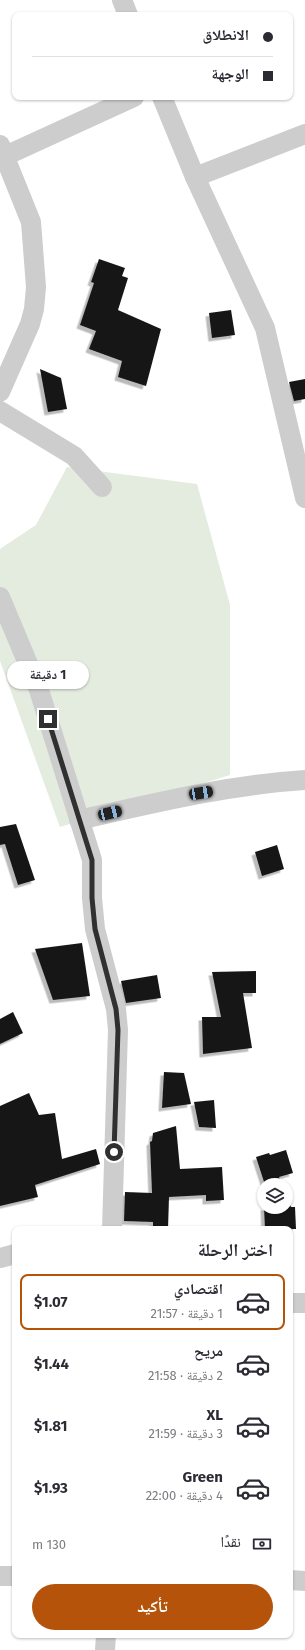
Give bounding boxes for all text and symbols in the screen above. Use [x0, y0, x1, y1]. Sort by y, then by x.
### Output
text: الانطلاق [203, 26, 249, 44]
text: الوجهة [211, 65, 249, 83]
callout: 1 دقيقة [7, 661, 89, 689]
text: 1 دقيقة [30, 667, 66, 682]
route end [39, 710, 57, 728]
car [188, 785, 214, 801]
car [97, 804, 123, 822]
route start [105, 1143, 123, 1161]
map controls [257, 1178, 293, 1214]
button: layers [257, 1178, 293, 1214]
text: اختر الرحلة [198, 1239, 273, 1261]
text: اقتصادي [174, 1280, 223, 1298]
icon: car [235, 1284, 271, 1320]
text: $1.07 [34, 1293, 68, 1311]
text: 1 دقيقة · 21:57 [151, 1306, 223, 1321]
text: مريح [194, 1342, 223, 1360]
icon: car [235, 1346, 271, 1382]
text: $1.44 [34, 1355, 69, 1373]
text: 2 دقيقة · 21:58 [148, 1368, 223, 1383]
text: XL [207, 1406, 223, 1424]
icon: car [235, 1408, 271, 1444]
text: $1.81 [34, 1417, 67, 1435]
text: 3 دقيقة · 21:59 [149, 1426, 223, 1441]
text: Green [183, 1468, 223, 1486]
icon: car [235, 1470, 271, 1506]
text: $1.93 [34, 1479, 68, 1497]
text: 4 دقيقة · 22:00 [146, 1488, 223, 1503]
text: نقدًا [220, 1533, 241, 1551]
icon: cash [251, 1533, 273, 1555]
text: 130 m [32, 1537, 66, 1552]
button: تأكيد [32, 1584, 273, 1630]

